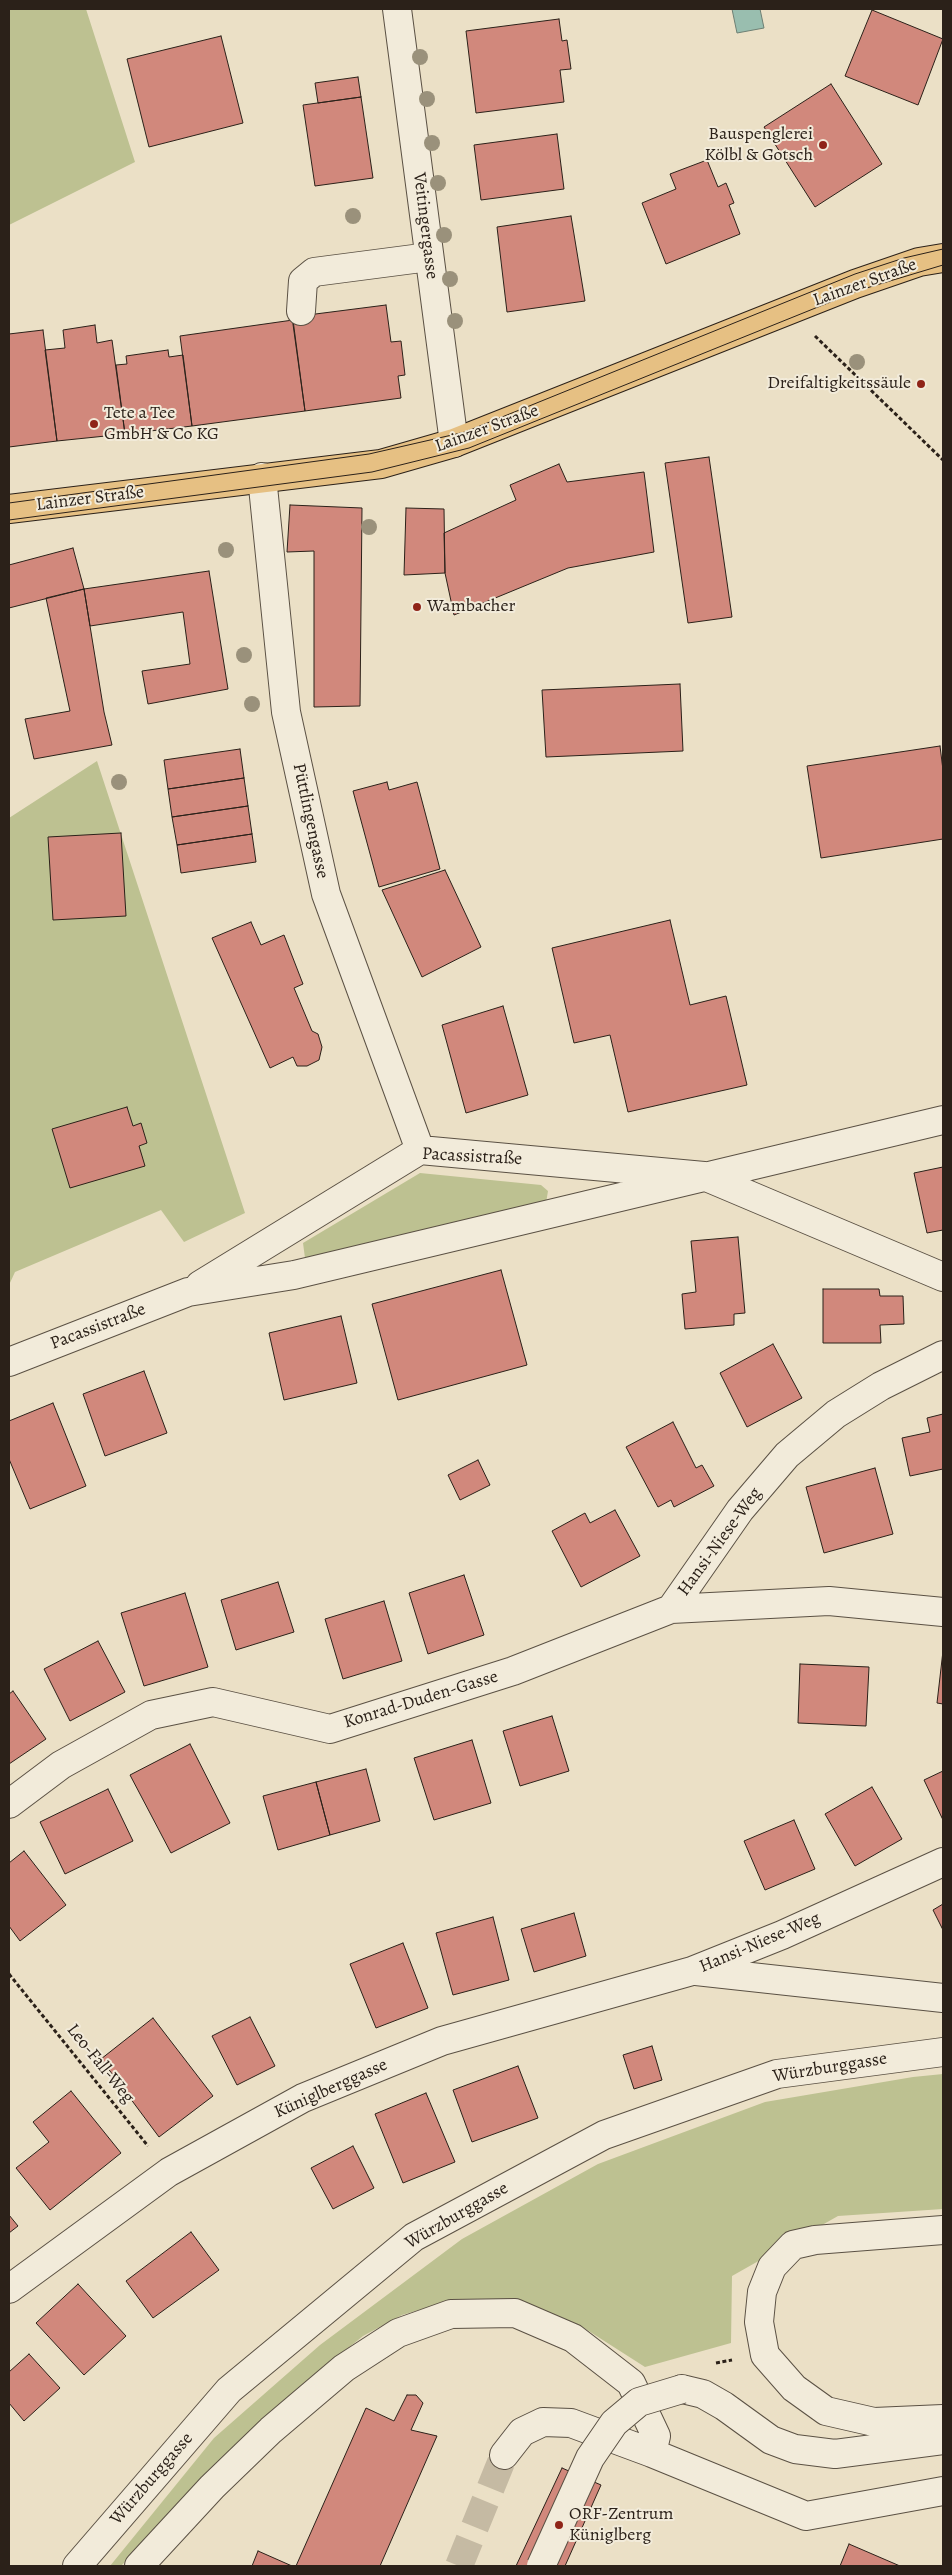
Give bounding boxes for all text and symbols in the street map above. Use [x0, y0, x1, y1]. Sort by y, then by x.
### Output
place label: Bauspenglerei Kölbl & Gotsch [705, 124, 813, 166]
marker: Bauspenglerei Kölbl & Gotsch [817, 139, 829, 151]
street label: Veitingergasse [408, 171, 442, 281]
street label: Lainzer Straße [810, 254, 920, 312]
place label: Dreifaltigkeitssäule [767, 373, 911, 395]
marker: Dreifaltigkeitssäule [915, 378, 927, 390]
street label: Lainzer Straße [432, 400, 542, 458]
place label: Tete a Tee GmbH & Co KG [104, 403, 219, 446]
marker: Tete a Tee GmbH & Co KG [88, 418, 100, 430]
street label: Lainzer Straße [35, 482, 145, 516]
place label: Wambacher [427, 596, 515, 618]
marker: Wambacher [411, 601, 423, 613]
street label: Püttlingengasse [287, 761, 333, 881]
street label: Pacassistraße [421, 1144, 523, 1170]
street label: Pacassistraße [47, 1299, 149, 1355]
street label: Hansi-Niese-Weg [673, 1483, 767, 1601]
street label: Konrad-Duden-Gasse [341, 1666, 501, 1734]
street label: Hansi-Niese-Weg [696, 1908, 824, 1978]
street label: Leo-Fall-Weg [61, 2020, 139, 2108]
street label: Würzburggasse [771, 2048, 889, 2088]
street label: Küniglberggasse [271, 2054, 391, 2124]
street label: Würzburggasse [402, 2178, 512, 2254]
street label: Würzburggasse [106, 2428, 198, 2530]
place label: ORF-Zentrum Küniglberg [569, 2504, 673, 2546]
marker: ORF-Zentrum Küniglberg [553, 2519, 565, 2531]

